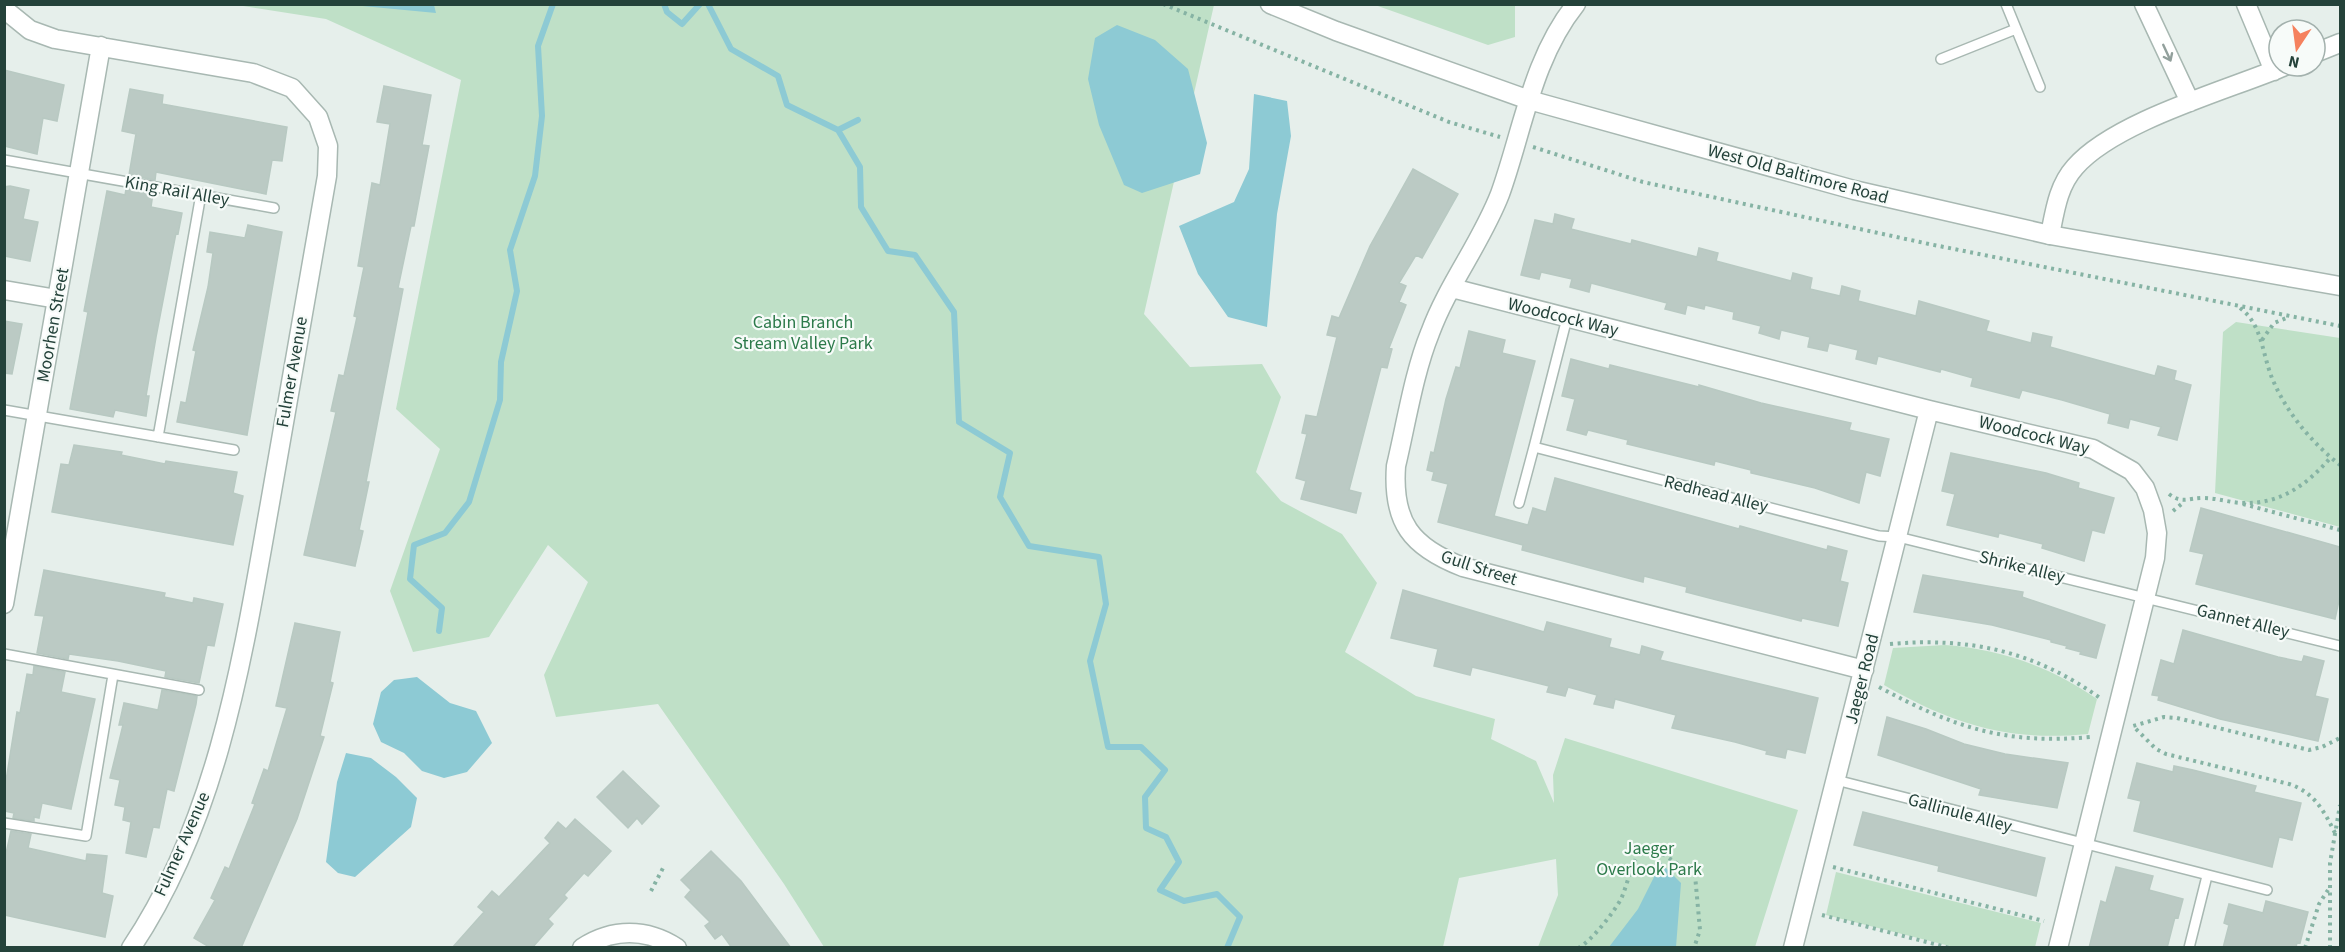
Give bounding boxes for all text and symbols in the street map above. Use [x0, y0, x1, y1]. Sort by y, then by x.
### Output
north arrow [2267, 18, 2327, 78]
one-way arrow [2162, 44, 2174, 62]
text: N [2286, 50, 2302, 74]
street label: West Old Baltimore Road [1705, 138, 1891, 210]
street label: King Rail Alley [123, 170, 232, 213]
street label: Moorhen Street [31, 266, 75, 384]
street label: Woodcock Way [1505, 291, 1622, 343]
park label: Cabin Branch Stream Valley Park [733, 310, 873, 356]
street label: Fulmer Avenue [270, 315, 314, 429]
street label: Woodcock Way [1976, 409, 2093, 461]
street label: Redhead Alley [1661, 469, 1771, 519]
street label: Gull Street [1438, 544, 1520, 592]
street label: Shrike Alley [1976, 544, 2068, 590]
street label: Gannet Alley [2194, 597, 2293, 645]
street label: Jaeger Road [1839, 631, 1885, 727]
street label: Gallinule Alley [1905, 787, 2015, 839]
street label: Fulmer Avenue [148, 788, 216, 900]
park label: Jaeger Overlook Park [1596, 836, 1702, 882]

